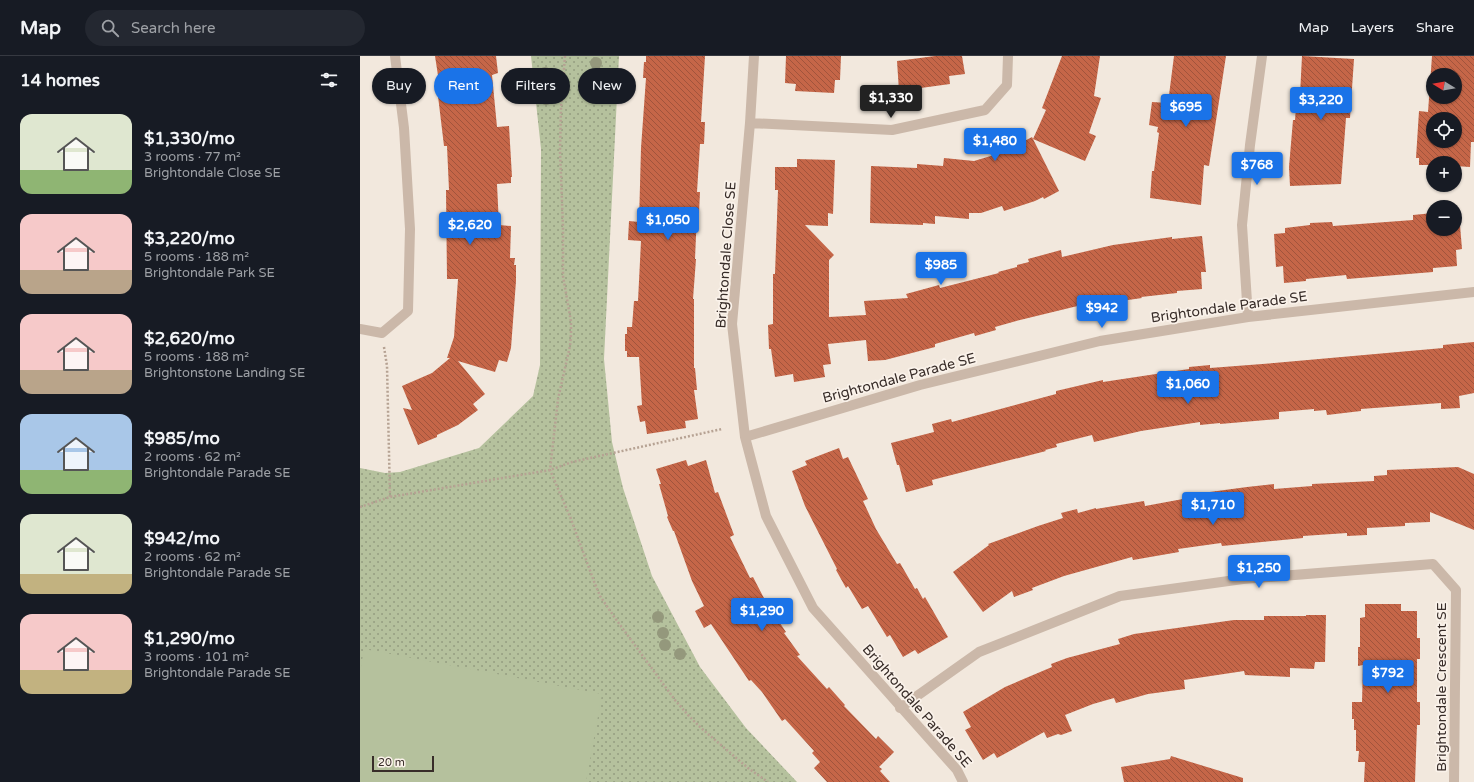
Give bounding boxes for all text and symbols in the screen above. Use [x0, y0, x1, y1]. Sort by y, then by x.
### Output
search box [85, 10, 365, 46]
text: Map [20, 17, 61, 39]
icon: search [99, 17, 121, 39]
text: Search here [131, 19, 215, 37]
text: Map [1299, 19, 1329, 36]
text: Layers [1351, 19, 1394, 36]
text: Share [1416, 19, 1454, 36]
chip: Buy [372, 68, 426, 104]
chip: Rent [434, 68, 493, 104]
chip: Filters [501, 68, 570, 104]
chip: New [578, 68, 636, 104]
north arrow [1426, 68, 1462, 104]
map controls [1426, 68, 1462, 236]
icon: filters [318, 69, 340, 91]
text: 14 homes [20, 70, 100, 91]
pin: $1,330 [858, 85, 924, 119]
pin: $3,220 [1288, 87, 1354, 121]
text: $1,330 [869, 90, 913, 106]
text: $3,220 [1299, 92, 1343, 108]
pin: $695 [1162, 94, 1210, 128]
text: $695 [1170, 99, 1202, 115]
button: locate [1426, 112, 1462, 148]
text: $1,330/mo [144, 128, 235, 149]
pin: $1,480 [962, 128, 1028, 162]
icon: home [52, 130, 100, 178]
text: $1,480 [973, 133, 1017, 149]
text: 3 rooms · 77 m² [144, 149, 241, 165]
pin: $768 [1233, 152, 1281, 186]
button: + [1426, 156, 1462, 192]
text: $768 [1241, 157, 1273, 173]
text: Brightondale Close SE [144, 165, 281, 181]
street label: Brightondale Close SE [712, 181, 740, 329]
button: − [1426, 200, 1462, 236]
pin: $1,050 [635, 207, 701, 241]
pin: $2,620 [437, 212, 503, 246]
text: $1,050 [646, 212, 690, 228]
text: $2,620 [448, 217, 492, 233]
text: $3,220/mo [144, 228, 235, 249]
icon: home [52, 230, 100, 278]
text: 5 rooms · 188 m² [144, 249, 249, 265]
pin: $985 [917, 252, 965, 286]
text: $985 [925, 257, 957, 273]
text: Brightondale Park SE [144, 265, 275, 281]
street label: Brightondale Parade SE [1150, 288, 1308, 326]
pin: $942 [1078, 295, 1126, 329]
text: $942 [1086, 300, 1118, 316]
text: $2,620/mo [144, 328, 235, 349]
icon: home [52, 330, 100, 378]
text: 5 rooms · 188 m² [144, 349, 249, 365]
street label: Brightondale Parade SE [821, 349, 977, 407]
text: Brightonstone Landing SE [144, 365, 305, 381]
pin: $1,060 [1155, 371, 1221, 405]
text: $1,060 [1166, 376, 1210, 392]
text: $985/mo [144, 428, 220, 449]
icon: home [52, 430, 100, 478]
text: 2 rooms · 62 m² [144, 449, 241, 465]
text: Brightondale Parade SE [144, 465, 291, 481]
pin: $1,710 [1180, 492, 1246, 526]
text: $1,710 [1191, 497, 1235, 513]
text: $942/mo [144, 528, 220, 549]
icon: home [52, 530, 100, 578]
text: 2 rooms · 62 m² [144, 549, 241, 565]
pin: $1,250 [1226, 555, 1292, 589]
text: $1,250 [1237, 560, 1281, 576]
text: Brightondale Parade SE [144, 565, 291, 581]
pin: $1,290 [729, 598, 795, 632]
street label: Brightondale Crescent SE [1433, 602, 1450, 772]
text: $1,290 [740, 603, 784, 619]
text: $1,290/mo [144, 628, 235, 649]
icon: home [52, 630, 100, 678]
street label: Brightondale Parade SE [859, 641, 975, 771]
text: 3 rooms · 101 m² [144, 649, 249, 665]
pin: $792 [1364, 660, 1412, 694]
text: Brightondale Parade SE [144, 665, 291, 681]
text: $792 [1372, 665, 1404, 681]
scale bar [372, 754, 434, 773]
text: 20 m [378, 756, 405, 769]

